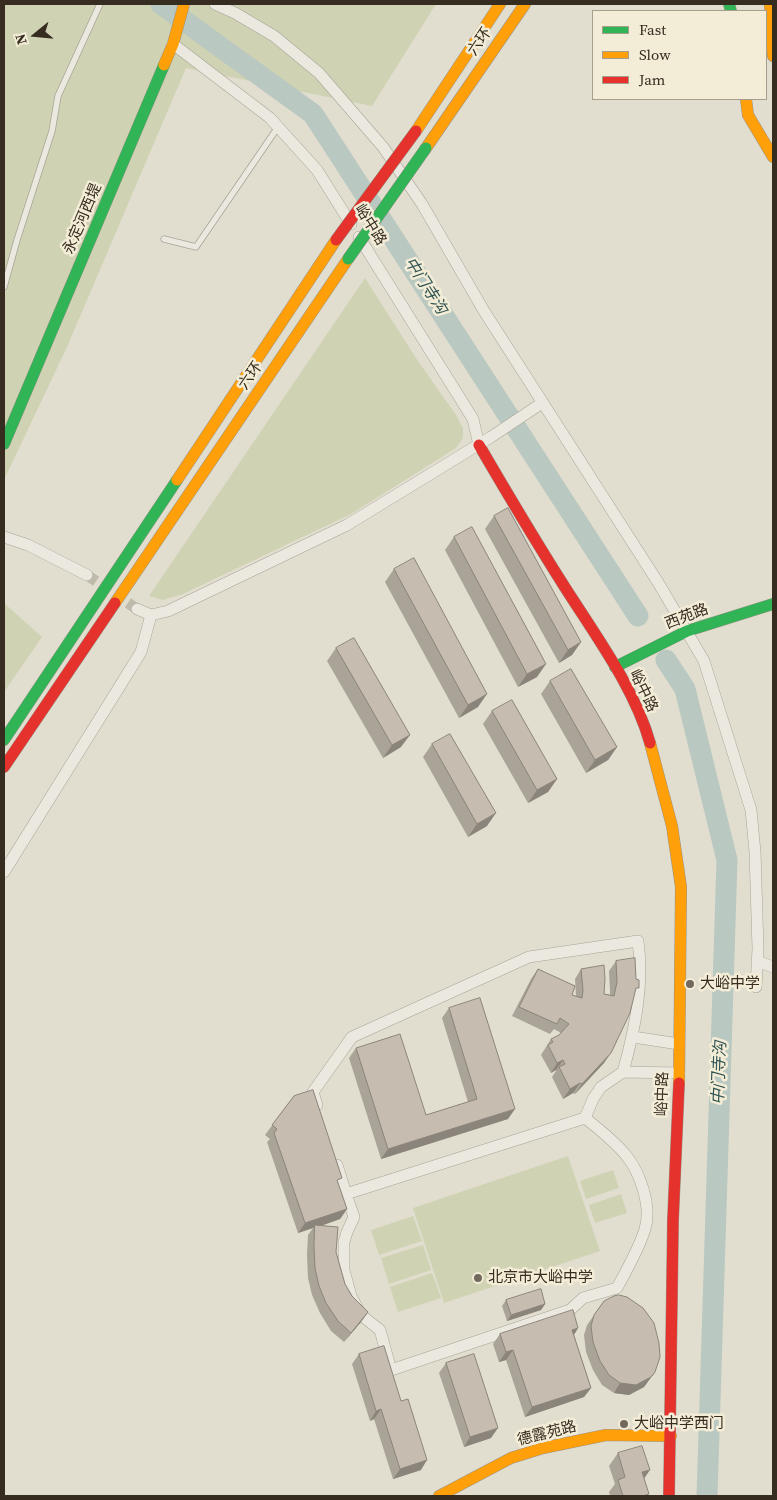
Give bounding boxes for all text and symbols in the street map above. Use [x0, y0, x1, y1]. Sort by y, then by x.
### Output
north arrow [10, 10, 60, 60]
legend [592, 10, 767, 100]
text: Fast [639, 19, 666, 40]
street label: 六环 [464, 25, 496, 59]
text: N [10, 32, 32, 47]
text: Slow [639, 44, 671, 65]
text: Jam [639, 69, 665, 90]
street label: 永定河西堤 [60, 181, 106, 257]
street label: 峪中路 [350, 201, 390, 249]
water label: 中门寺沟 [400, 254, 450, 318]
street label: 六环 [235, 359, 267, 393]
street label: 西苑路 [663, 601, 711, 633]
street label: 峪中路 [625, 667, 661, 715]
place label: 大峪中学 [700, 975, 760, 993]
marker: 大峪中学 [684, 978, 696, 990]
water label: 中门寺沟 [709, 1041, 731, 1105]
street label: 峪中路 [653, 1071, 673, 1117]
place label: 北京市大峪中学 [488, 1269, 593, 1287]
marker: 北京市大峪中学 [472, 1272, 484, 1284]
place label: 大峪中学西门 [634, 1415, 724, 1433]
street label: 德露苑路 [516, 1418, 578, 1450]
marker: 大峪中学西门 [618, 1418, 630, 1430]

